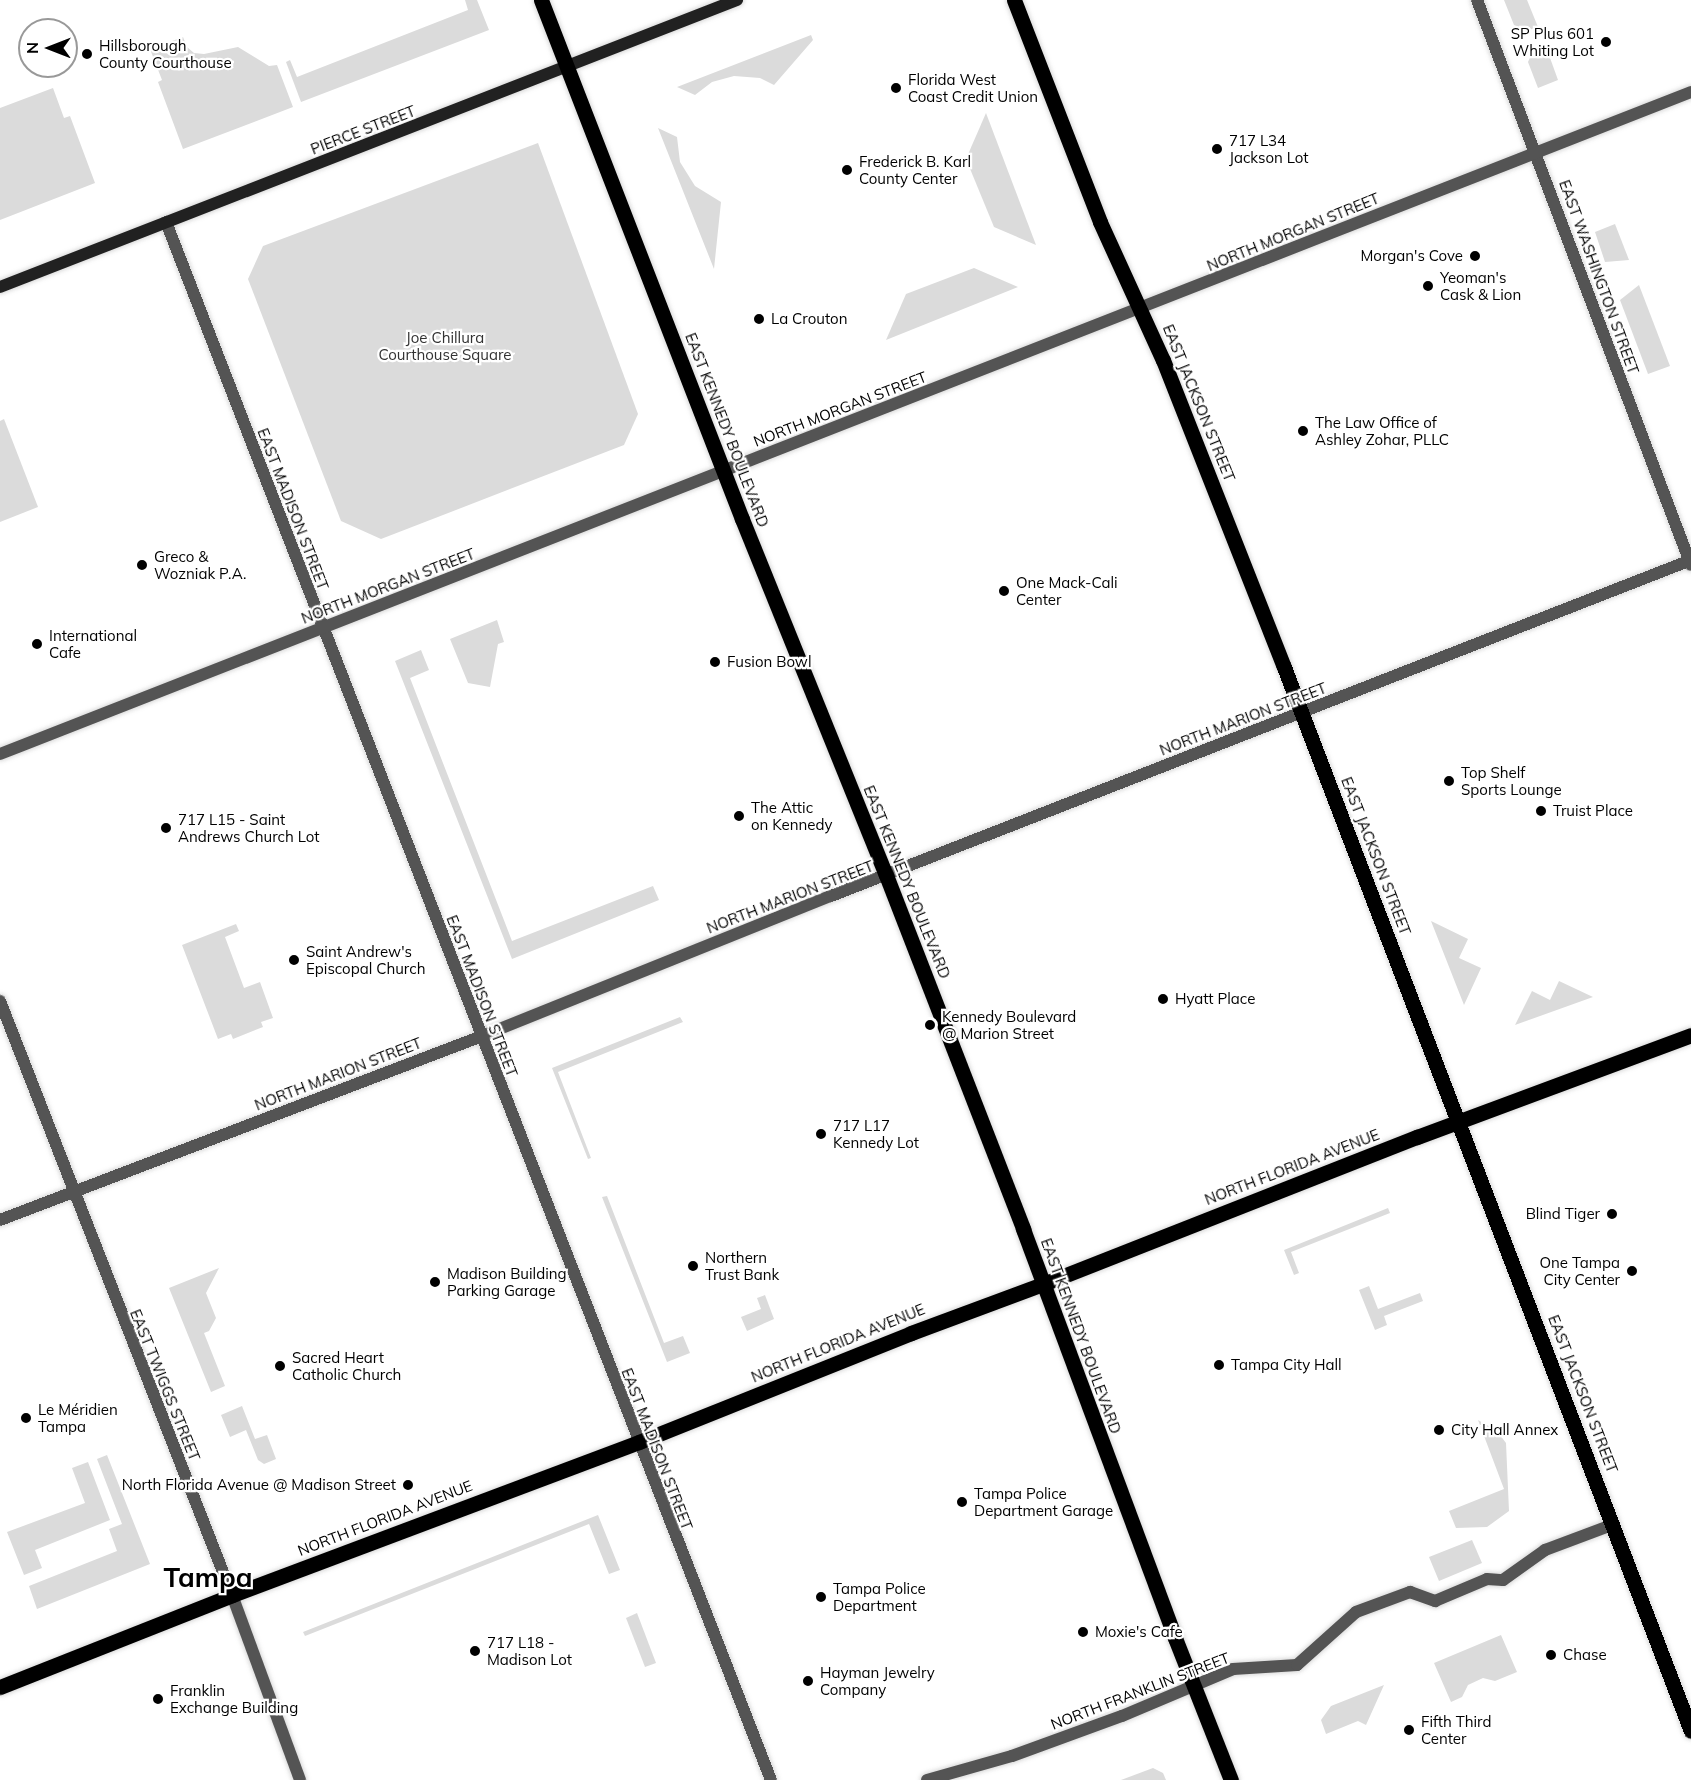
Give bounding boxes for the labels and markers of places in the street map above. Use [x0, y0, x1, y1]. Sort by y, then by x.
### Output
place label: SP Plus 601 Whiting Lot [1511, 24, 1594, 59]
marker: SP Plus 601 Whiting Lot [1599, 35, 1613, 49]
place label: Hillsborough County Courthouse [99, 36, 232, 71]
marker: Hillsborough County Courthouse [80, 47, 94, 61]
place label: Florida West Coast Credit Union [908, 70, 1038, 105]
marker: Florida West Coast Credit Union [889, 81, 903, 95]
place label: 717 L34 Jackson Lot [1229, 131, 1308, 166]
marker: 717 L34 Jackson Lot [1210, 142, 1224, 156]
place label: Frederick B. Karl County Center [859, 152, 971, 187]
marker: Frederick B. Karl County Center [840, 163, 854, 177]
place label: Morgan's Cove [1361, 247, 1463, 265]
marker: Morgan's Cove [1468, 249, 1482, 263]
place label: Yeoman's Cask & Lion [1440, 268, 1521, 303]
marker: Yeoman's Cask & Lion [1421, 279, 1435, 293]
place label: La Crouton [771, 310, 847, 328]
marker: La Crouton [752, 312, 766, 326]
place label: The Law Office of Ashley Zohar, PLLC [1315, 413, 1449, 448]
marker: The Law Office of Ashley Zohar, PLLC [1296, 424, 1310, 438]
place label: Greco & Wozniak P.A. [154, 547, 247, 582]
marker: Greco & Wozniak P.A. [135, 558, 149, 572]
place label: One Mack-Cali Center [1016, 573, 1118, 608]
marker: One Mack-Cali Center [997, 584, 1011, 598]
place label: International Cafe [49, 626, 137, 661]
marker: International Cafe [30, 637, 44, 651]
place label: Fusion Bowl [727, 653, 811, 671]
marker: Fusion Bowl [708, 655, 722, 669]
place label: Top Shelf Sports Lounge [1461, 763, 1562, 798]
marker: Top Shelf Sports Lounge [1442, 774, 1456, 788]
place label: The Attic on Kennedy [751, 798, 832, 833]
place label: Truist Place [1553, 802, 1633, 820]
marker: Truist Place [1534, 804, 1548, 818]
marker: The Attic on Kennedy [732, 809, 746, 823]
place label: 717 L15 - Saint Andrews Church Lot [178, 810, 319, 845]
marker: 717 L15 - Saint Andrews Church Lot [159, 821, 173, 835]
place label: Saint Andrew's Episcopal Church [306, 942, 425, 977]
marker: Saint Andrew's Episcopal Church [287, 953, 301, 967]
place label: Hyatt Place [1175, 990, 1255, 1008]
marker: Hyatt Place [1156, 992, 1170, 1006]
place label: Kennedy Boulevard @ Marion Street [942, 1007, 1076, 1042]
marker: Kennedy Boulevard @ Marion Street [923, 1018, 937, 1032]
place label: 717 L17 Kennedy Lot [833, 1116, 919, 1151]
marker: 717 L17 Kennedy Lot [814, 1127, 828, 1141]
place label: Blind Tiger [1526, 1205, 1600, 1223]
marker: Blind Tiger [1605, 1207, 1619, 1221]
place label: Northern Trust Bank [705, 1248, 779, 1283]
place label: One Tampa City Center [1539, 1253, 1620, 1288]
marker: Northern Trust Bank [686, 1259, 700, 1273]
place label: Madison Building Parking Garage [447, 1264, 567, 1299]
marker: One Tampa City Center [1625, 1264, 1639, 1278]
marker: Madison Building Parking Garage [428, 1275, 442, 1289]
place label: Sacred Heart Catholic Church [292, 1348, 401, 1383]
place label: Tampa City Hall [1231, 1356, 1342, 1374]
marker: Tampa City Hall [1212, 1358, 1226, 1372]
marker: Sacred Heart Catholic Church [273, 1359, 287, 1373]
place label: Le Méridien Tampa [38, 1400, 118, 1435]
marker: Le Méridien Tampa [19, 1411, 33, 1425]
place label: City Hall Annex [1451, 1421, 1558, 1439]
marker: City Hall Annex [1432, 1423, 1446, 1437]
place label: North Florida Avenue @ Madison Street [122, 1476, 396, 1494]
marker: North Florida Avenue @ Madison Street [401, 1478, 415, 1492]
place label: Tampa Police Department Garage [974, 1484, 1113, 1519]
marker: Tampa Police Department Garage [955, 1495, 969, 1509]
place label: Tampa Police Department [833, 1579, 926, 1614]
marker: Tampa Police Department [814, 1590, 828, 1604]
place label: Moxie's Cafe [1095, 1623, 1183, 1641]
marker: Moxie's Cafe [1076, 1625, 1090, 1639]
place label: 717 L18 - Madison Lot [487, 1633, 572, 1668]
marker: 717 L18 - Madison Lot [468, 1644, 482, 1658]
place label: Chase [1563, 1646, 1607, 1664]
marker: Chase [1544, 1648, 1558, 1662]
place label: Hayman Jewelry Company [820, 1663, 935, 1698]
marker: Hayman Jewelry Company [801, 1674, 815, 1688]
place label: Franklin Exchange Building [170, 1681, 298, 1716]
marker: Franklin Exchange Building [151, 1692, 165, 1706]
place label: Fifth Third Center [1421, 1712, 1491, 1747]
marker: Fifth Third Center [1402, 1723, 1416, 1737]

